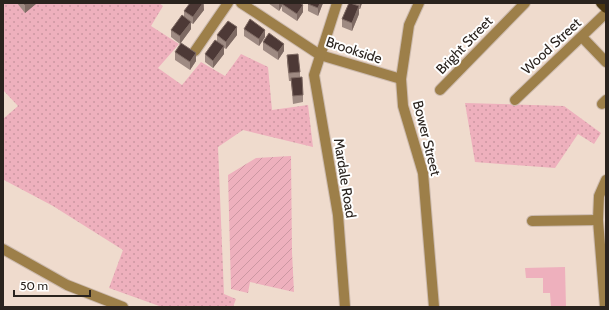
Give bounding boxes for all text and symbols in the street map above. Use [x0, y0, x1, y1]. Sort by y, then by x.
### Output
street label: Bright Street [432, 12, 496, 78]
street label: Wood Street [517, 14, 585, 78]
street label: Brookside [324, 32, 384, 68]
street label: Bower Street [409, 99, 445, 178]
street label: Mardale Road [330, 137, 360, 219]
scale bar [14, 272, 90, 298]
text: 50 m [20, 278, 48, 293]

